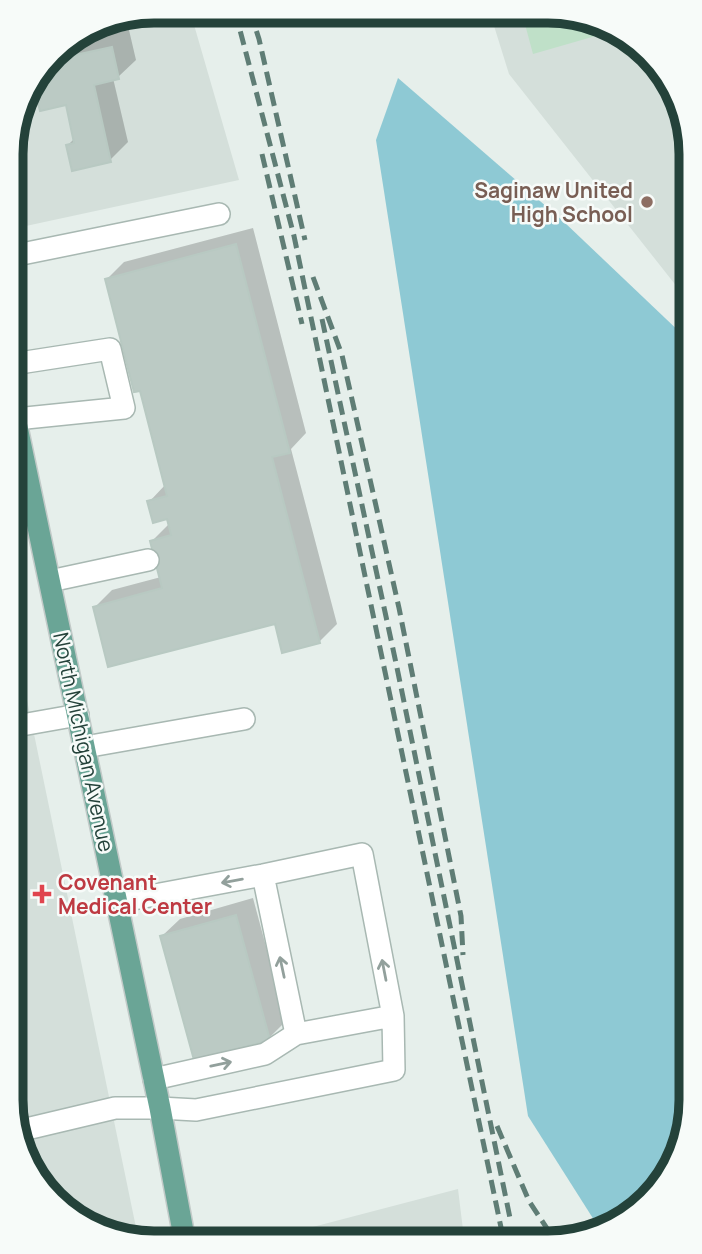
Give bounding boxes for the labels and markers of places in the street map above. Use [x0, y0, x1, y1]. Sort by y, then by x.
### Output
place label: Saginaw United High School [474, 176, 633, 228]
marker: Saginaw United High School [639, 194, 655, 210]
place label: Covenant Medical Center [58, 868, 212, 920]
marker: Covenant Medical Center [32, 884, 52, 904]

